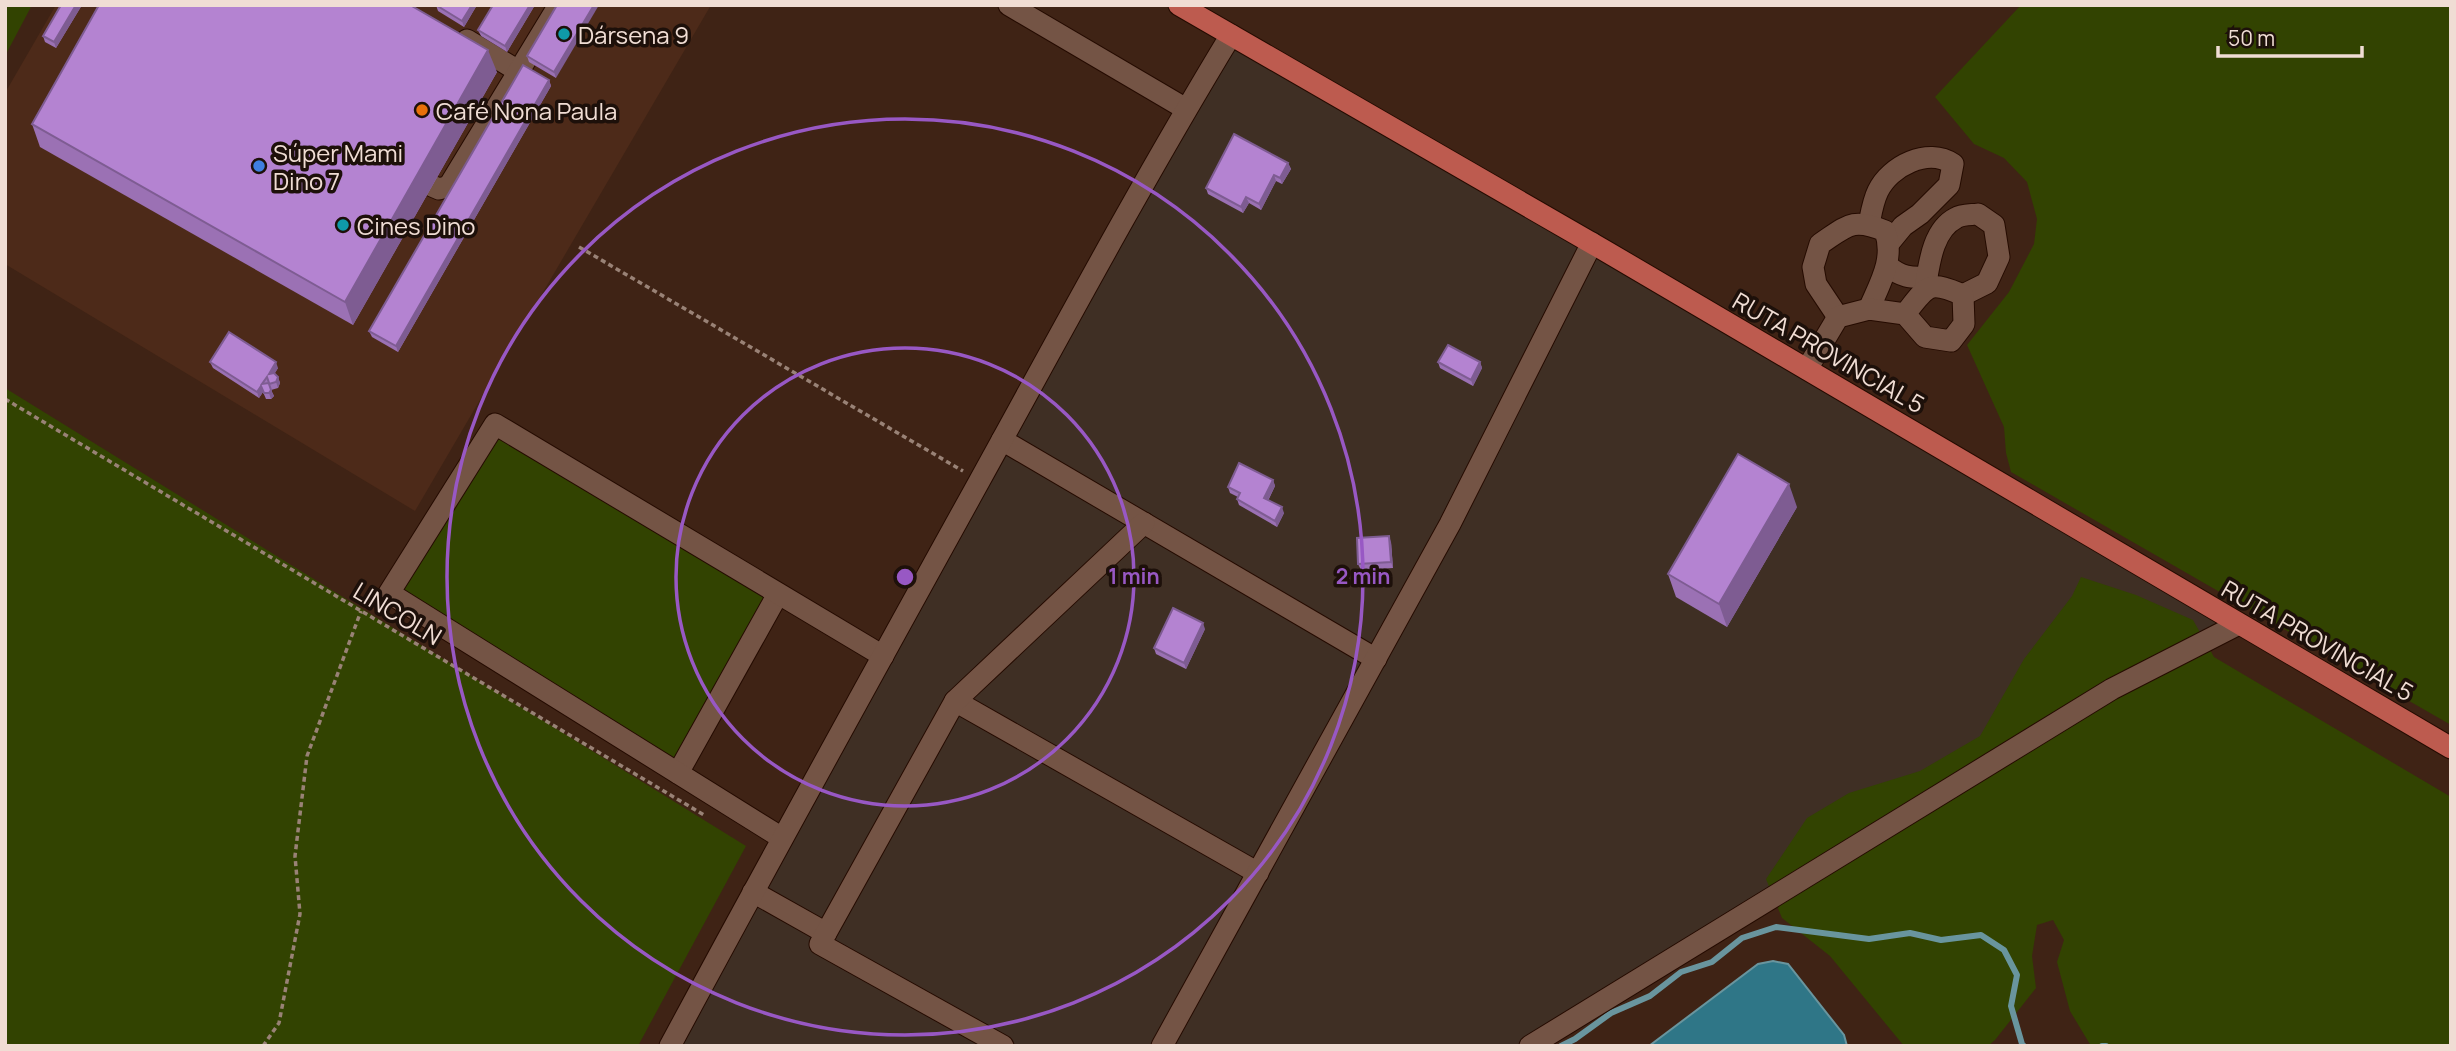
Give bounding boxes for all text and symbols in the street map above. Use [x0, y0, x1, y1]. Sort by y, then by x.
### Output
scale bar [2218, 14, 2362, 58]
place label: Dársena 9 [578, 18, 689, 51]
text: 50 m [2228, 24, 2275, 52]
marker: Dársena 9 [556, 26, 572, 42]
place label: Café Nona Paula [436, 94, 617, 127]
marker: Café Nona Paula [414, 102, 430, 118]
place label: Súper Mami Dino 7 [273, 136, 403, 197]
marker: Súper Mami Dino 7 [251, 158, 267, 174]
place label: Cines Dino [357, 209, 475, 242]
marker: Cines Dino [335, 217, 351, 233]
street label: RUTA PROVINCIAL 5 [1727, 284, 1931, 420]
text: 1 min [1108, 562, 1160, 590]
text: 2 min [1336, 562, 1390, 590]
centre of rings [893, 565, 917, 589]
street label: RUTA PROVINCIAL 5 [2216, 572, 2420, 708]
street label: LINCOLN [348, 574, 448, 652]

